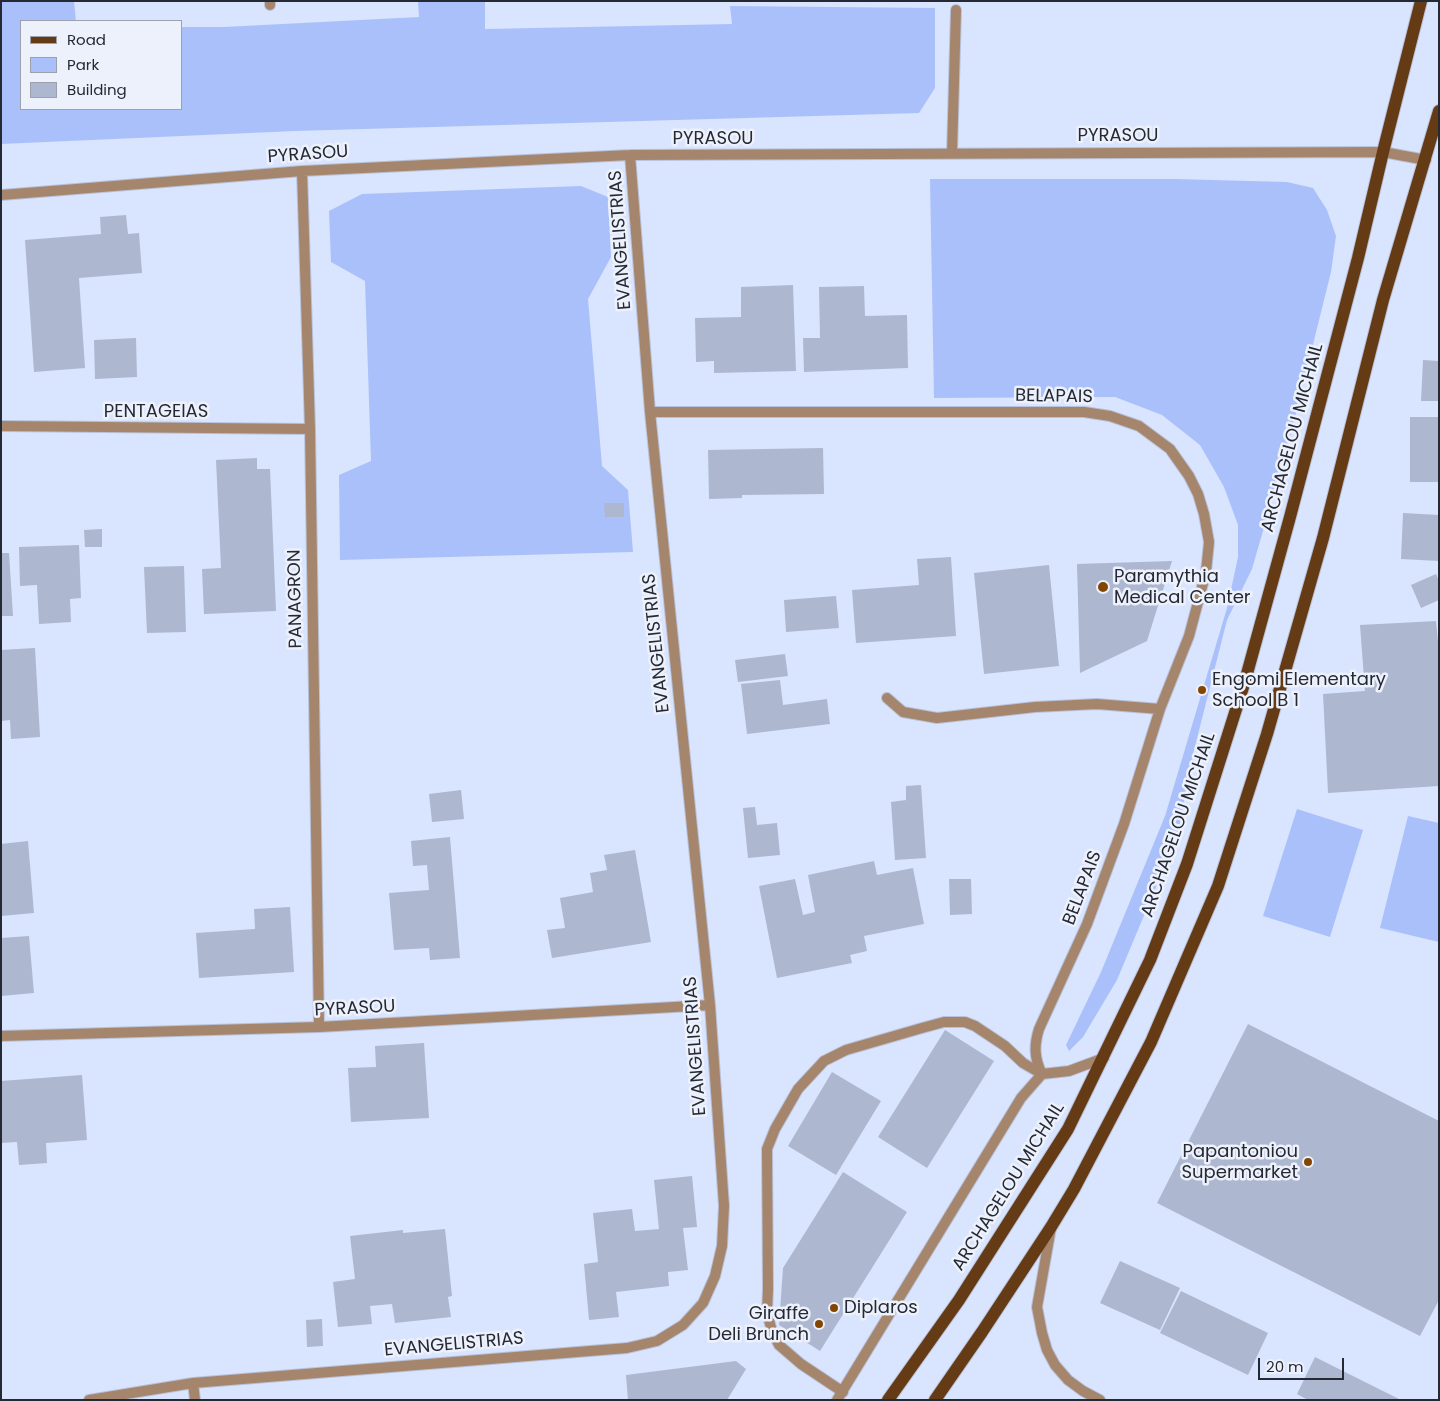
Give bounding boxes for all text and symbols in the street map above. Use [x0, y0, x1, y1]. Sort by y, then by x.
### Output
legend [20, 20, 182, 110]
text: Road [67, 29, 106, 50]
text: Park [67, 54, 99, 75]
text: Building [67, 79, 127, 100]
street label: PYRASOU [1078, 125, 1158, 147]
street label: PYRASOU [673, 128, 753, 150]
street label: PYRASOU [267, 141, 349, 169]
street label: EVANGELISTRIAS [605, 169, 637, 311]
street label: ARCHAGELOU MICHAIL [1257, 341, 1329, 535]
street label: BELAPAIS [1015, 386, 1093, 408]
street label: PENTAGEIAS [104, 401, 208, 423]
street label: PANAGRON [284, 549, 308, 649]
place label: Paramythia Medical Center [1114, 566, 1251, 608]
street label: EVANGELISTRIAS [639, 572, 675, 714]
marker: Paramythia Medical Center [1096, 580, 1110, 594]
place label: Engomi Elementary School B 1 [1212, 669, 1386, 712]
marker: Engomi Elementary School B 1 [1196, 684, 1208, 696]
street label: ARCHAGELOU MICHAIL [1137, 730, 1221, 920]
street label: BELAPAIS [1059, 848, 1107, 928]
street label: EVANGELISTRIAS [680, 975, 712, 1117]
street label: PYRASOU [314, 996, 396, 1022]
street label: ARCHAGELOU MICHAIL [948, 1099, 1070, 1275]
place label: Papantoniou Supermarket [1181, 1141, 1298, 1184]
marker: Papantoniou Supermarket [1302, 1156, 1314, 1168]
place label: Diplaros [844, 1297, 918, 1319]
marker: Diplaros [828, 1302, 840, 1314]
place label: Giraffe Deli Brunch [708, 1303, 809, 1346]
marker: Giraffe Deli Brunch [813, 1318, 825, 1330]
street label: EVANGELISTRIAS [383, 1328, 525, 1362]
scale bar [1260, 1348, 1346, 1380]
text: 20 m [1266, 1356, 1304, 1377]

